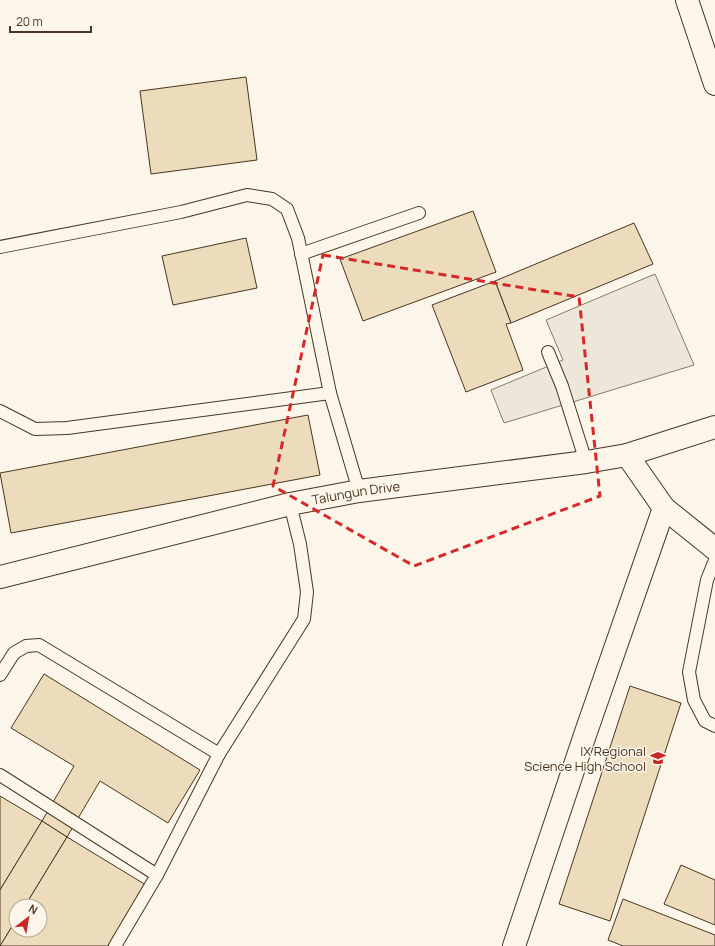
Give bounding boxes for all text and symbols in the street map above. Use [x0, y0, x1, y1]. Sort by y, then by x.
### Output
scale bar [10, 8, 91, 34]
text: 20 m [16, 13, 43, 30]
street label: Talungun Drive [310, 477, 401, 509]
place label: IX Regional Science High School [524, 742, 646, 775]
school or university icon: IX Regional Science High School [649, 749, 667, 767]
north arrow [8, 898, 48, 938]
text: N [26, 901, 41, 918]

